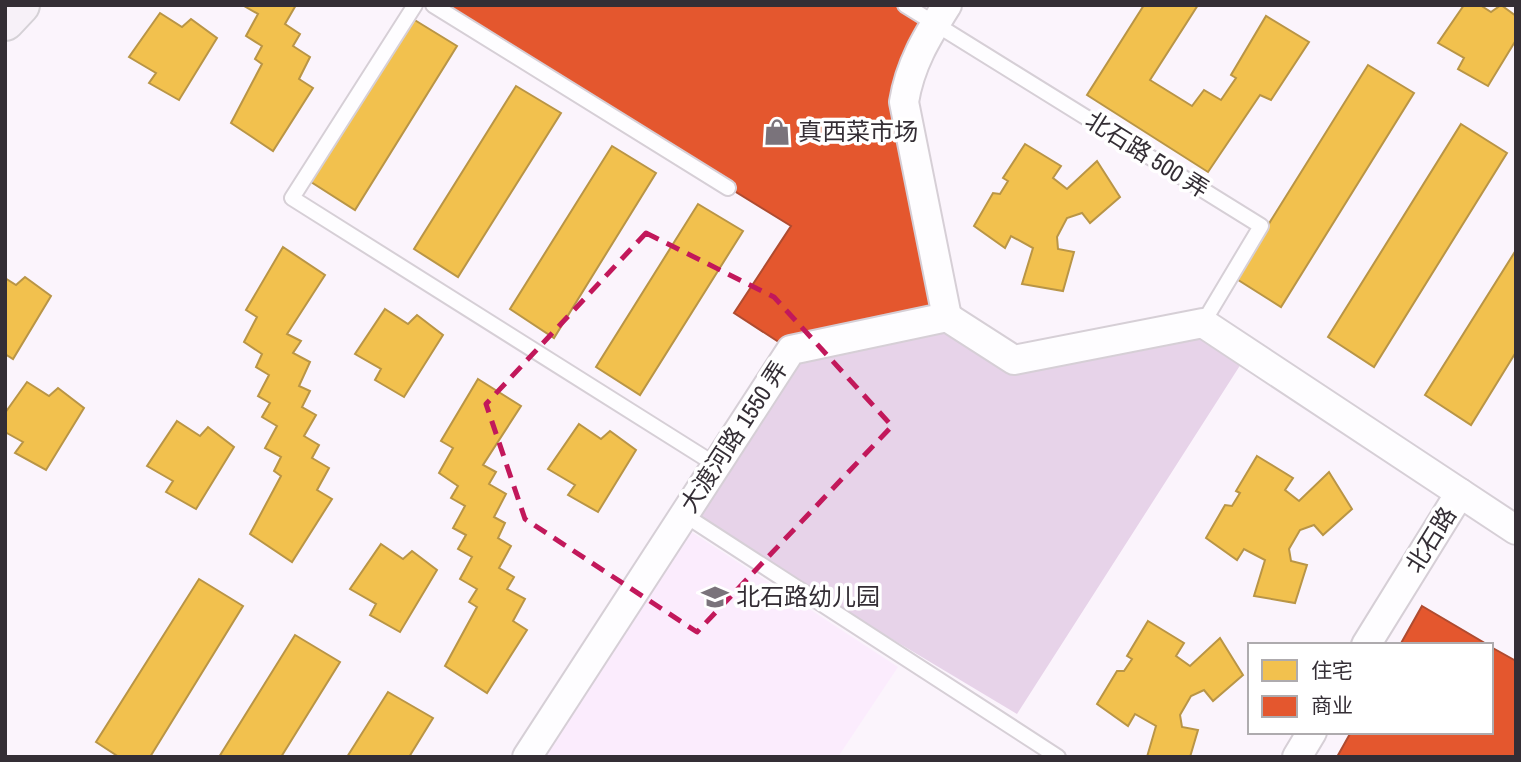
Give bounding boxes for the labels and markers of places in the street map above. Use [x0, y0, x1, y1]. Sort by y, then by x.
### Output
place label: 真西菜市场 [798, 115, 918, 147]
shop icon: 真西菜市场 [762, 117, 792, 147]
place label: 北石路幼儿园 [736, 580, 880, 612]
school or university icon: 北石路幼儿园 [700, 582, 730, 612]

